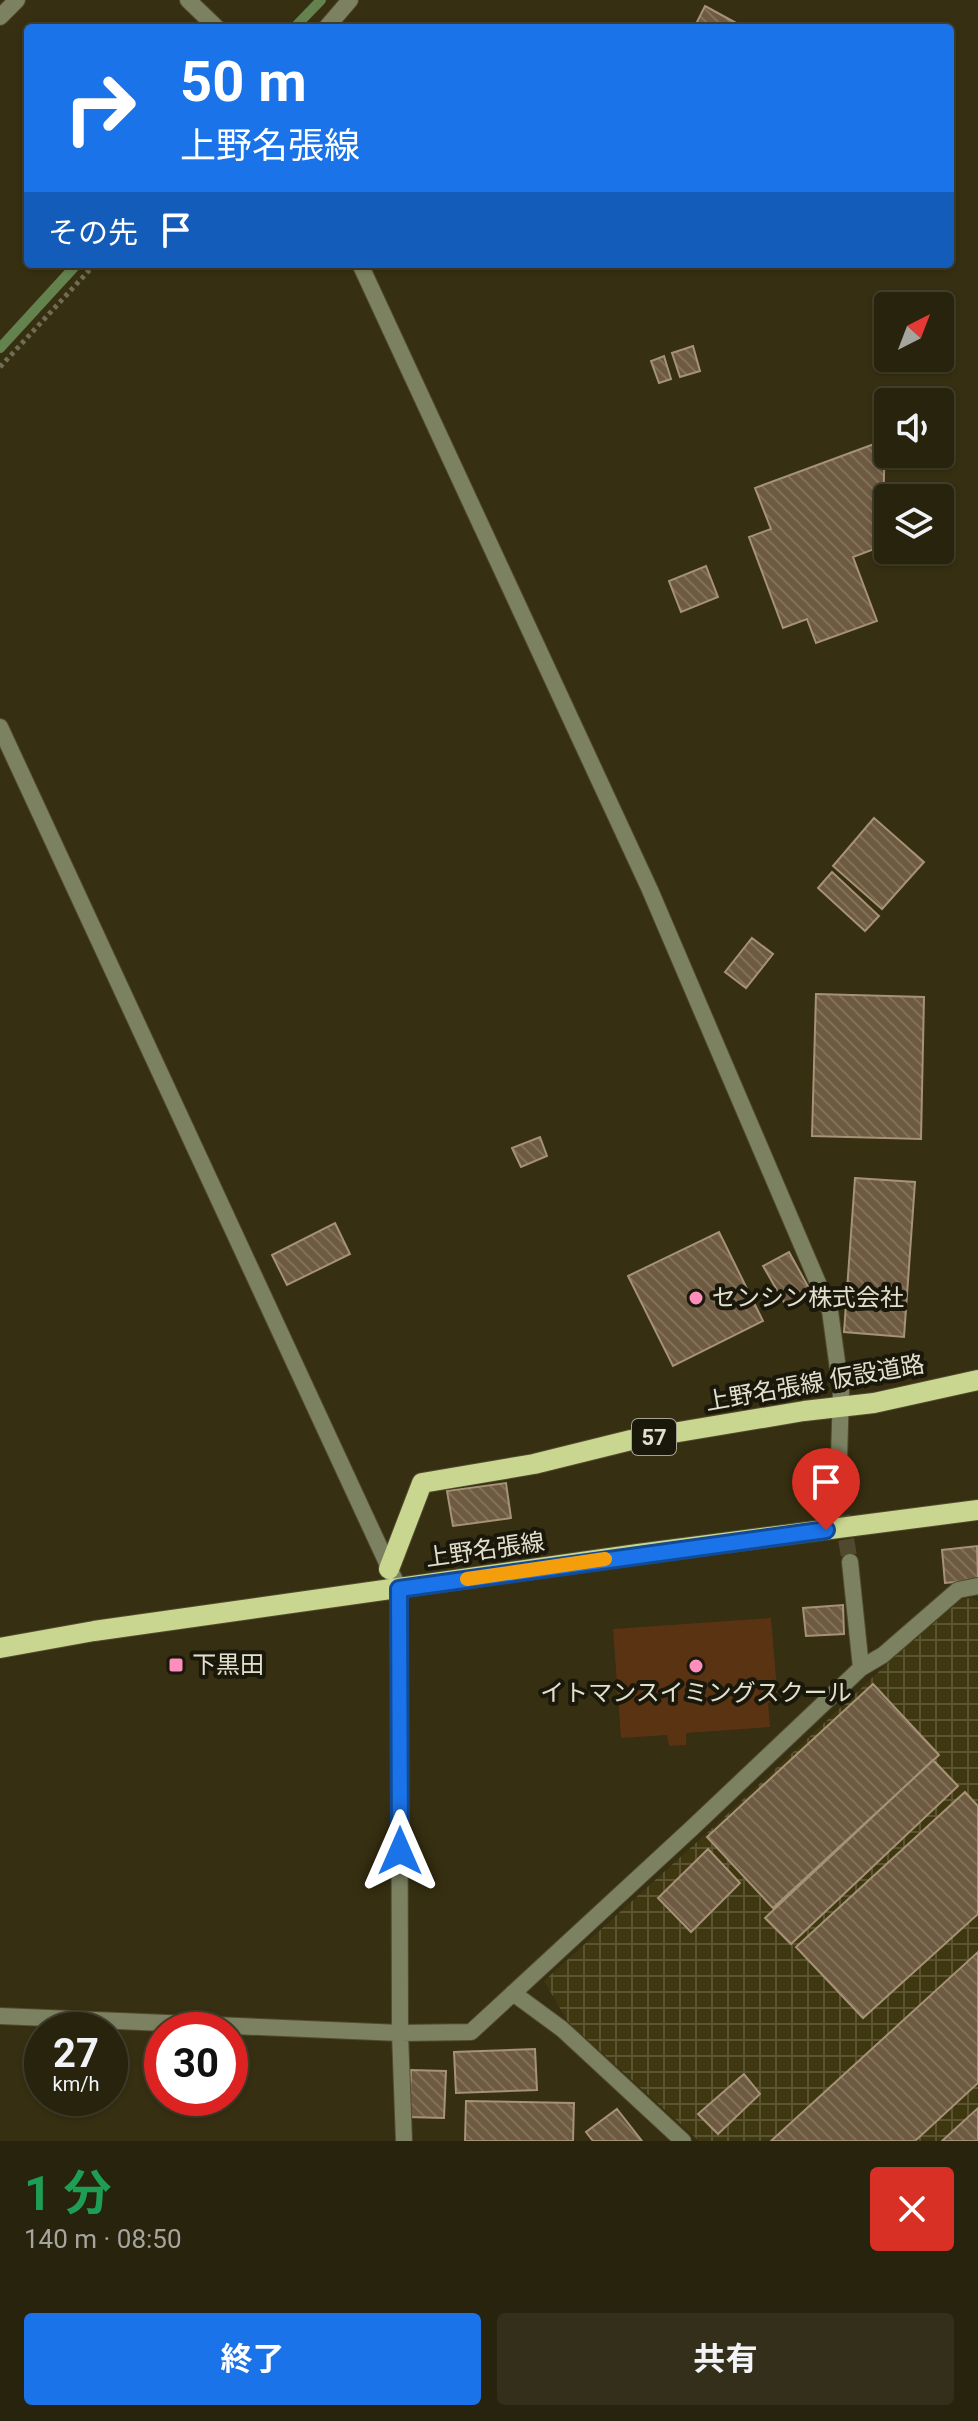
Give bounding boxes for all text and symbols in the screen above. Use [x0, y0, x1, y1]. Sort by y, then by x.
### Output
text: 50 m [180, 49, 307, 115]
icon: right [48, 56, 152, 160]
text: 上野名張線 [180, 125, 360, 167]
icon: arrive [154, 208, 198, 252]
text: その先 [48, 215, 138, 250]
north arrow [874, 292, 954, 372]
map controls [874, 292, 954, 564]
button: sound [874, 388, 954, 468]
button: layers [874, 484, 954, 564]
place label: センシン株式会社 [712, 1284, 904, 1312]
marker: センシン株式会社 [687, 1289, 705, 1307]
street label: 上野名張線 仮設道路 [703, 1350, 927, 1416]
road number: 57 [632, 1419, 676, 1455]
pin [792, 1448, 860, 1530]
icon: arrive [804, 1460, 848, 1504]
street label: 上野名張線 [424, 1528, 546, 1572]
place label: 下黒田 [192, 1651, 264, 1679]
marker: 下黒田 [167, 1656, 185, 1674]
marker: イトマンスイミングスクール [687, 1657, 705, 1675]
place label: イトマンスイミングスクール [540, 1679, 852, 1707]
position arrow [358, 1809, 442, 1893]
speed limit sign: 30 [144, 2012, 248, 2116]
text: 27 [53, 2030, 99, 2077]
text: km/h [53, 2072, 99, 2096]
text: 1 分 [24, 2165, 111, 2222]
button: close [870, 2167, 954, 2251]
text: 140 m · 08:50 [24, 2224, 182, 2254]
button: 終了 [24, 2313, 481, 2405]
button: 共有 [497, 2313, 954, 2405]

